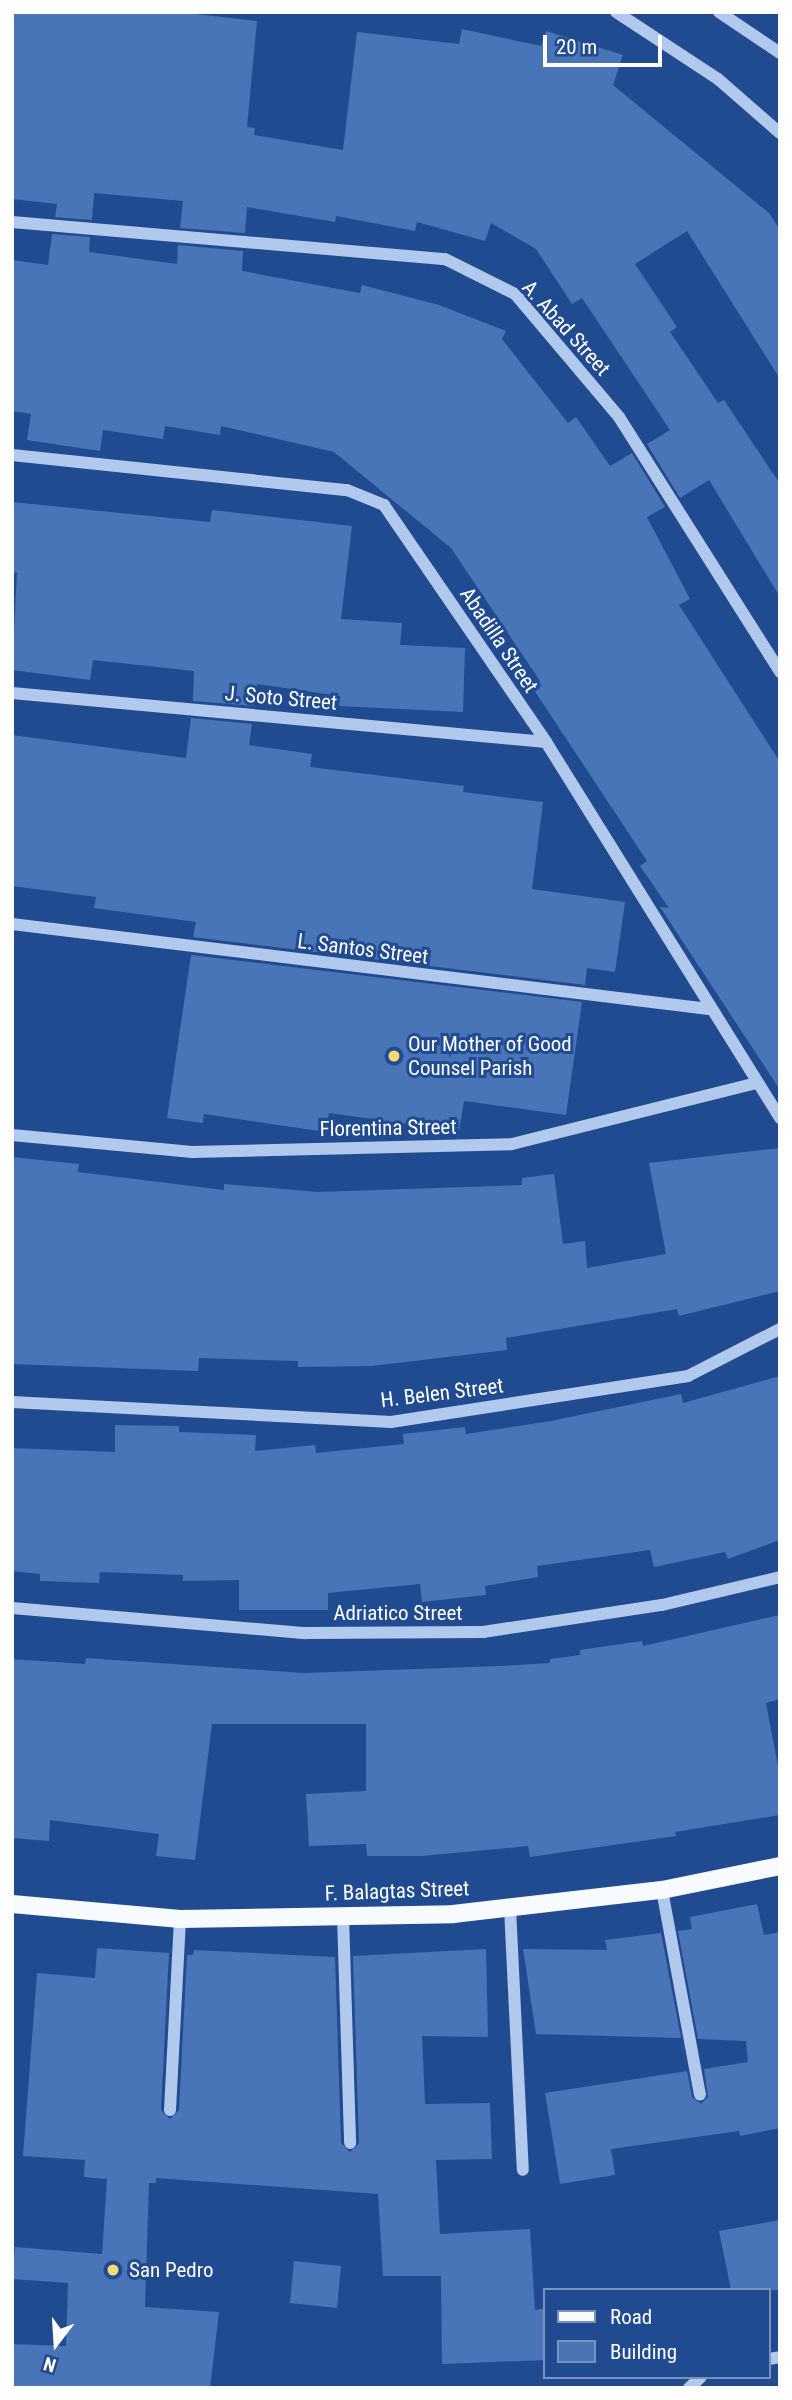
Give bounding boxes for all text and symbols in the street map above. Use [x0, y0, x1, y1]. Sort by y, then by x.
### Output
scale bar [547, 21, 666, 65]
text: 20 m [556, 35, 597, 59]
street label: A. Abad Street [517, 275, 615, 381]
street label: Abadilla Street [455, 583, 543, 697]
street label: J. Soto Street [224, 681, 338, 715]
street label: L. Santos Street [296, 928, 430, 970]
place label: Our Mother of Good Counsel Parish [408, 1031, 572, 1081]
marker: Our Mother of Good Counsel Parish [386, 1048, 402, 1064]
street label: Florentina Street [319, 1114, 457, 1142]
street label: H. Belen Street [379, 1373, 505, 1413]
street label: Adriatico Street [333, 1600, 463, 1626]
street label: F. Balagtas Street [324, 1876, 470, 1906]
place label: San Pedro [129, 2257, 213, 2283]
marker: San Pedro [103, 2260, 123, 2280]
legend [544, 2288, 771, 2379]
text: Road [610, 2305, 652, 2329]
north arrow [21, 2309, 91, 2379]
text: Building [610, 2340, 677, 2364]
text: N [41, 2352, 59, 2377]

